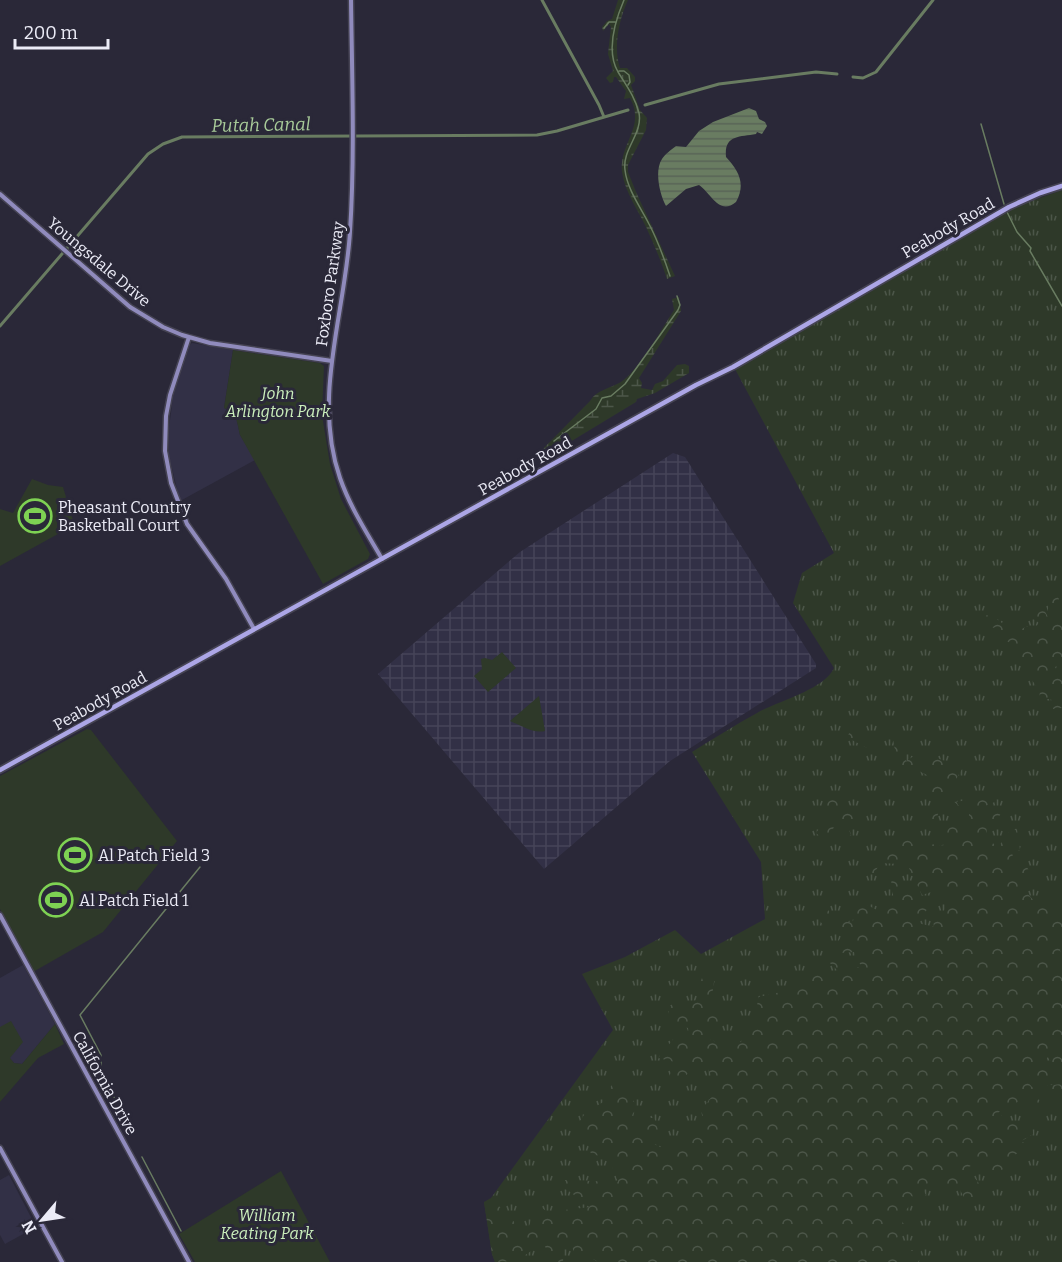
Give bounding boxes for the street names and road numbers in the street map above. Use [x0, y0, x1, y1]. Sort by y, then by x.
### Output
street label: Peabody Road [898, 194, 998, 262]
street label: Youngsdale Drive [44, 213, 154, 311]
street label: Foxboro Parkway [312, 220, 348, 348]
street label: Peabody Road [475, 432, 575, 499]
street label: Peabody Road [50, 667, 150, 734]
street label: California Drive [69, 1028, 141, 1138]

